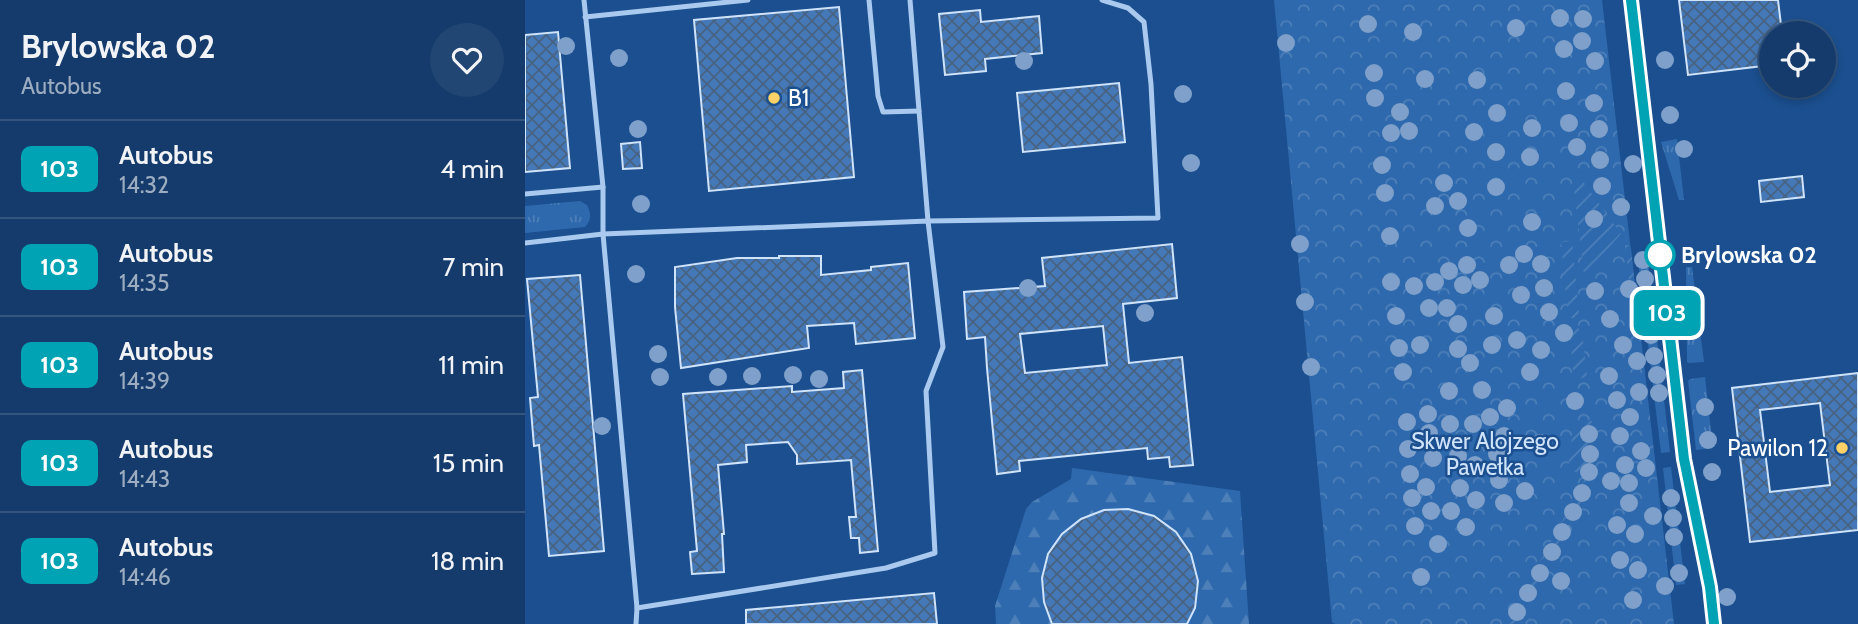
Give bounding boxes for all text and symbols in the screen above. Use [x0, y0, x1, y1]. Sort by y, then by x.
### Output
map controls [1759, 21, 1836, 98]
button: locate [1759, 21, 1836, 98]
button: heart [430, 23, 504, 97]
text: Brylowska 02 [21, 26, 216, 66]
text: Autobus [21, 72, 102, 100]
place label: B1 [788, 84, 809, 112]
marker: B1 [766, 90, 782, 106]
text: Autobus [119, 139, 213, 171]
text: 4 min [440, 153, 504, 185]
text: 103 [40, 154, 79, 183]
text: 14:32 [119, 171, 169, 199]
text: Autobus [119, 237, 213, 269]
marker: Brylowska 02 [1645, 240, 1675, 270]
place label: Brylowska 02 [1681, 241, 1817, 269]
text: 7 min [442, 251, 504, 283]
text: 103 [40, 252, 79, 281]
text: 14:35 [119, 269, 169, 297]
line badge: 103 [1627, 290, 1707, 336]
text: 103 [1648, 298, 1686, 327]
text: Autobus [119, 335, 213, 367]
text: 11 min [438, 349, 504, 381]
text: 103 [40, 350, 79, 379]
text: 14:39 [119, 367, 170, 395]
park label: Skwer Alojzego Pawełka [1411, 427, 1559, 481]
text: Autobus [119, 433, 213, 465]
place label: Pawilon 12 [1727, 434, 1828, 462]
marker: Pawilon 12 [1834, 440, 1850, 456]
text: 15 min [433, 447, 504, 479]
text: 103 [40, 448, 79, 477]
text: 14:43 [119, 465, 170, 493]
text: Autobus [119, 531, 213, 563]
text: 18 min [431, 545, 504, 577]
text: 103 [40, 546, 79, 575]
text: 14:46 [119, 563, 171, 591]

